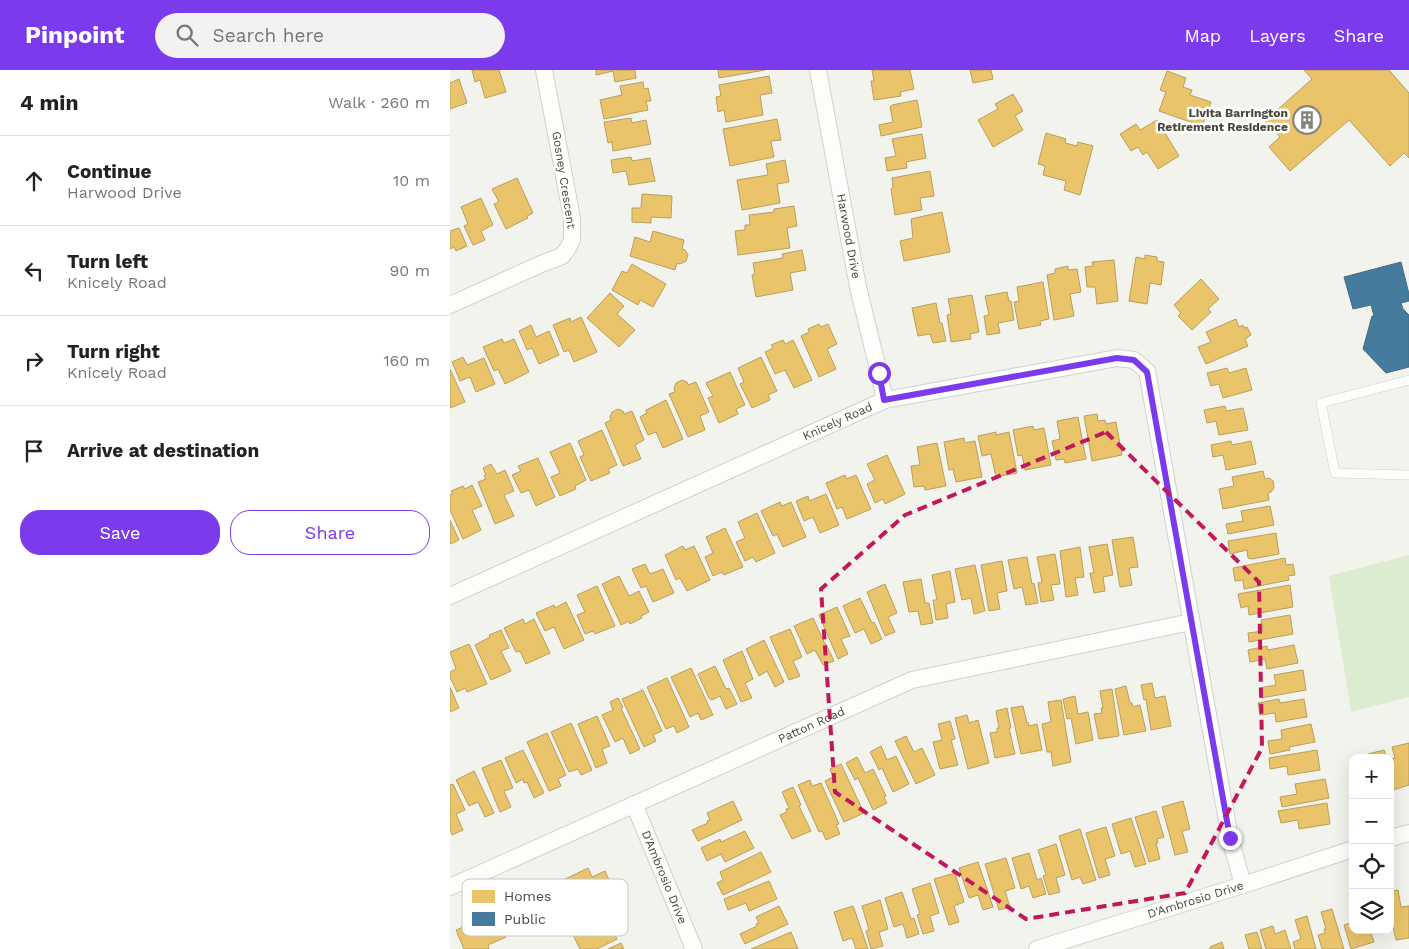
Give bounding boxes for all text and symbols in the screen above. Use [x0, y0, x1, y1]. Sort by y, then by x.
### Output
search box [155, 13, 505, 58]
text: Pinpoint [25, 21, 125, 49]
icon: search [173, 21, 201, 49]
text: Search here [213, 24, 324, 47]
text: Map [1184, 25, 1221, 46]
text: Layers [1249, 25, 1306, 46]
text: Share [1334, 25, 1384, 46]
text: 4 min [20, 90, 78, 115]
text: Walk · 260 m [328, 93, 430, 112]
building icon: Livita Barrington Retirement Residence [1292, 105, 1322, 135]
place label: Livita Barrington Retirement Residence [1157, 106, 1288, 134]
street label: Gosney Crescent [549, 130, 579, 230]
text: Continue [67, 160, 151, 183]
icon: ahead [20, 167, 48, 195]
text: 10 m [393, 171, 430, 190]
text: Harwood Drive [67, 183, 182, 202]
street label: Harwood Drive [834, 193, 863, 280]
text: Turn left [67, 250, 148, 273]
icon: left [20, 257, 48, 285]
text: 90 m [389, 261, 430, 280]
text: Knicely Road [67, 273, 167, 292]
text: Turn right [67, 340, 160, 363]
icon: right [20, 347, 48, 375]
text: 160 m [383, 351, 430, 370]
route start [868, 362, 891, 385]
text: Knicely Road [67, 363, 167, 382]
street label: Knicely Road [800, 400, 874, 443]
icon: arrive [20, 437, 48, 465]
text: Arrive at destination [67, 439, 259, 462]
button: Save [20, 510, 220, 555]
button: Share [230, 510, 430, 555]
street label: Patton Road [776, 704, 847, 746]
map controls [1349, 754, 1394, 934]
button: + [1349, 754, 1394, 799]
button: − [1349, 799, 1394, 844]
route end [1219, 827, 1242, 850]
street label: D'Ambrosio Drive [639, 828, 690, 926]
button: locate [1349, 844, 1394, 889]
street label: D'Ambrosio Drive [1146, 878, 1245, 921]
legend [462, 879, 628, 936]
text: Homes [504, 888, 551, 904]
button: layers [1349, 889, 1394, 934]
text: Public [504, 911, 546, 927]

